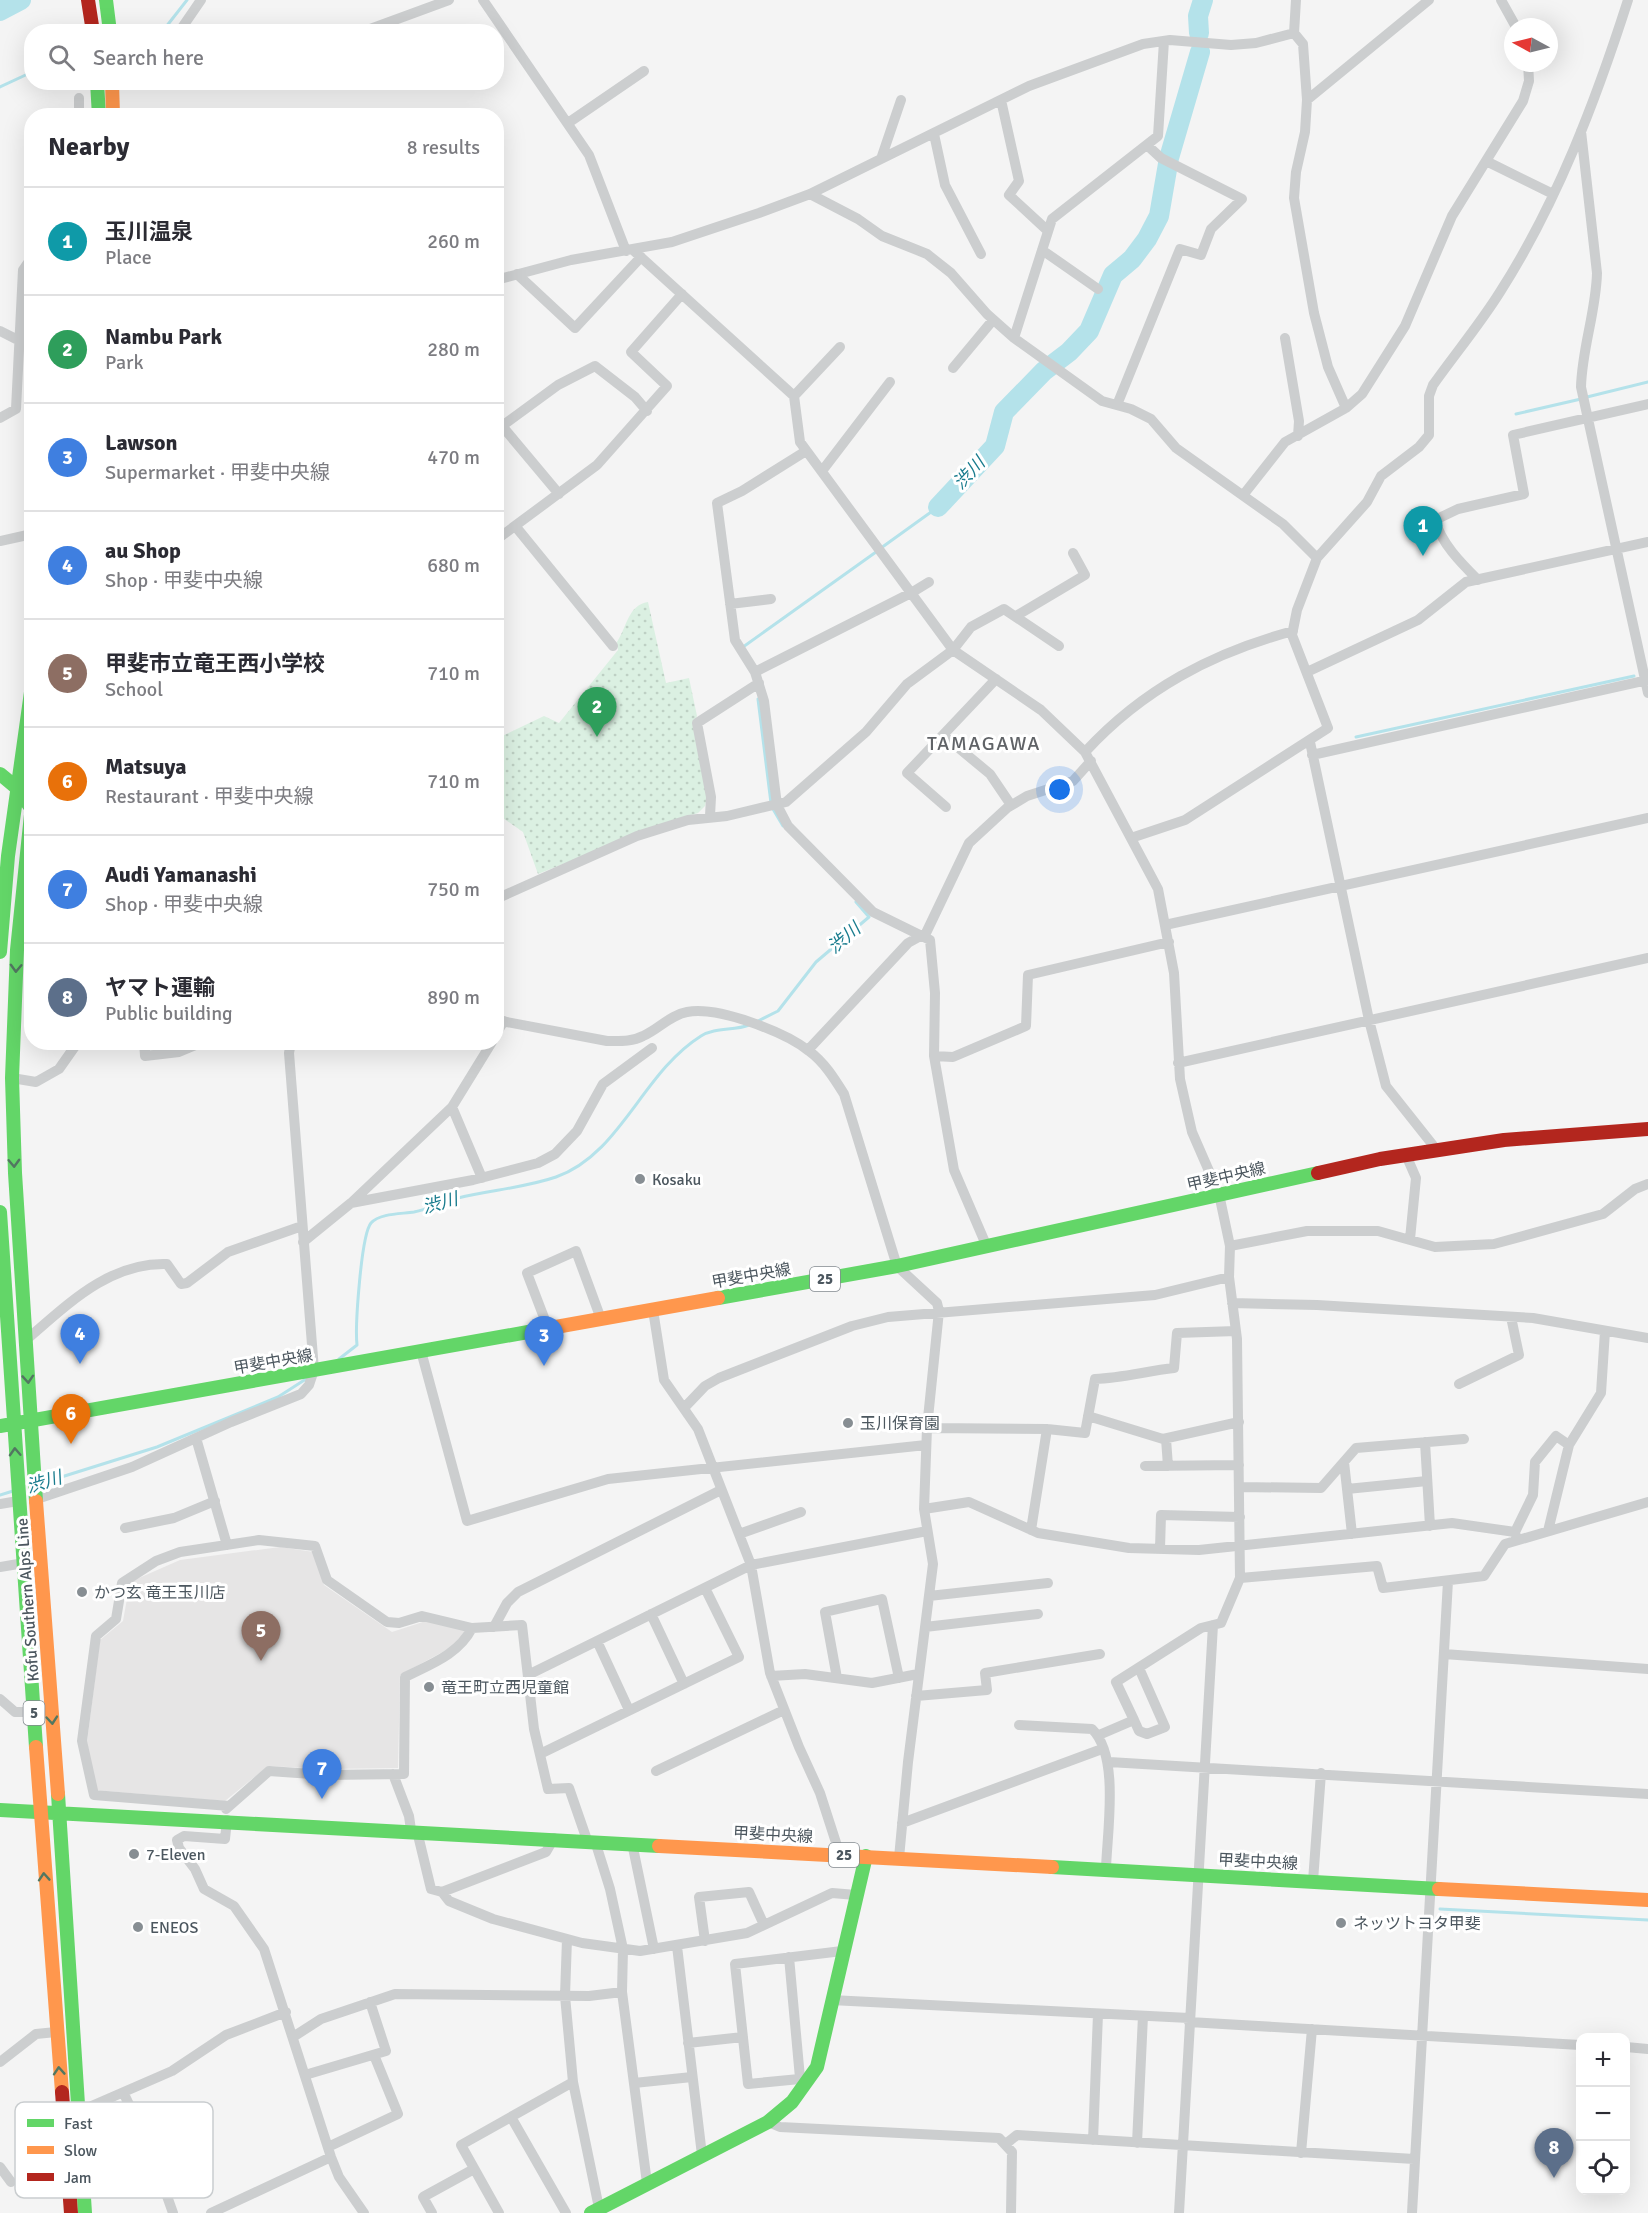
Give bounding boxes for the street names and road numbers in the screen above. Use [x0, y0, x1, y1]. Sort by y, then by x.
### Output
street label: 甲斐中央線 [1185, 1158, 1267, 1196]
street label: 甲斐中央線 [710, 1259, 792, 1293]
road number: 25 [810, 1267, 840, 1291]
street label: 甲斐中央線 [232, 1345, 314, 1379]
street label: Kofu Southern Alps Line [12, 1517, 44, 1682]
road number: 5 [24, 1701, 44, 1725]
street label: 甲斐中央線 [732, 1823, 813, 1847]
road number: 25 [829, 1843, 859, 1867]
street label: 甲斐中央線 [1217, 1850, 1298, 1874]

